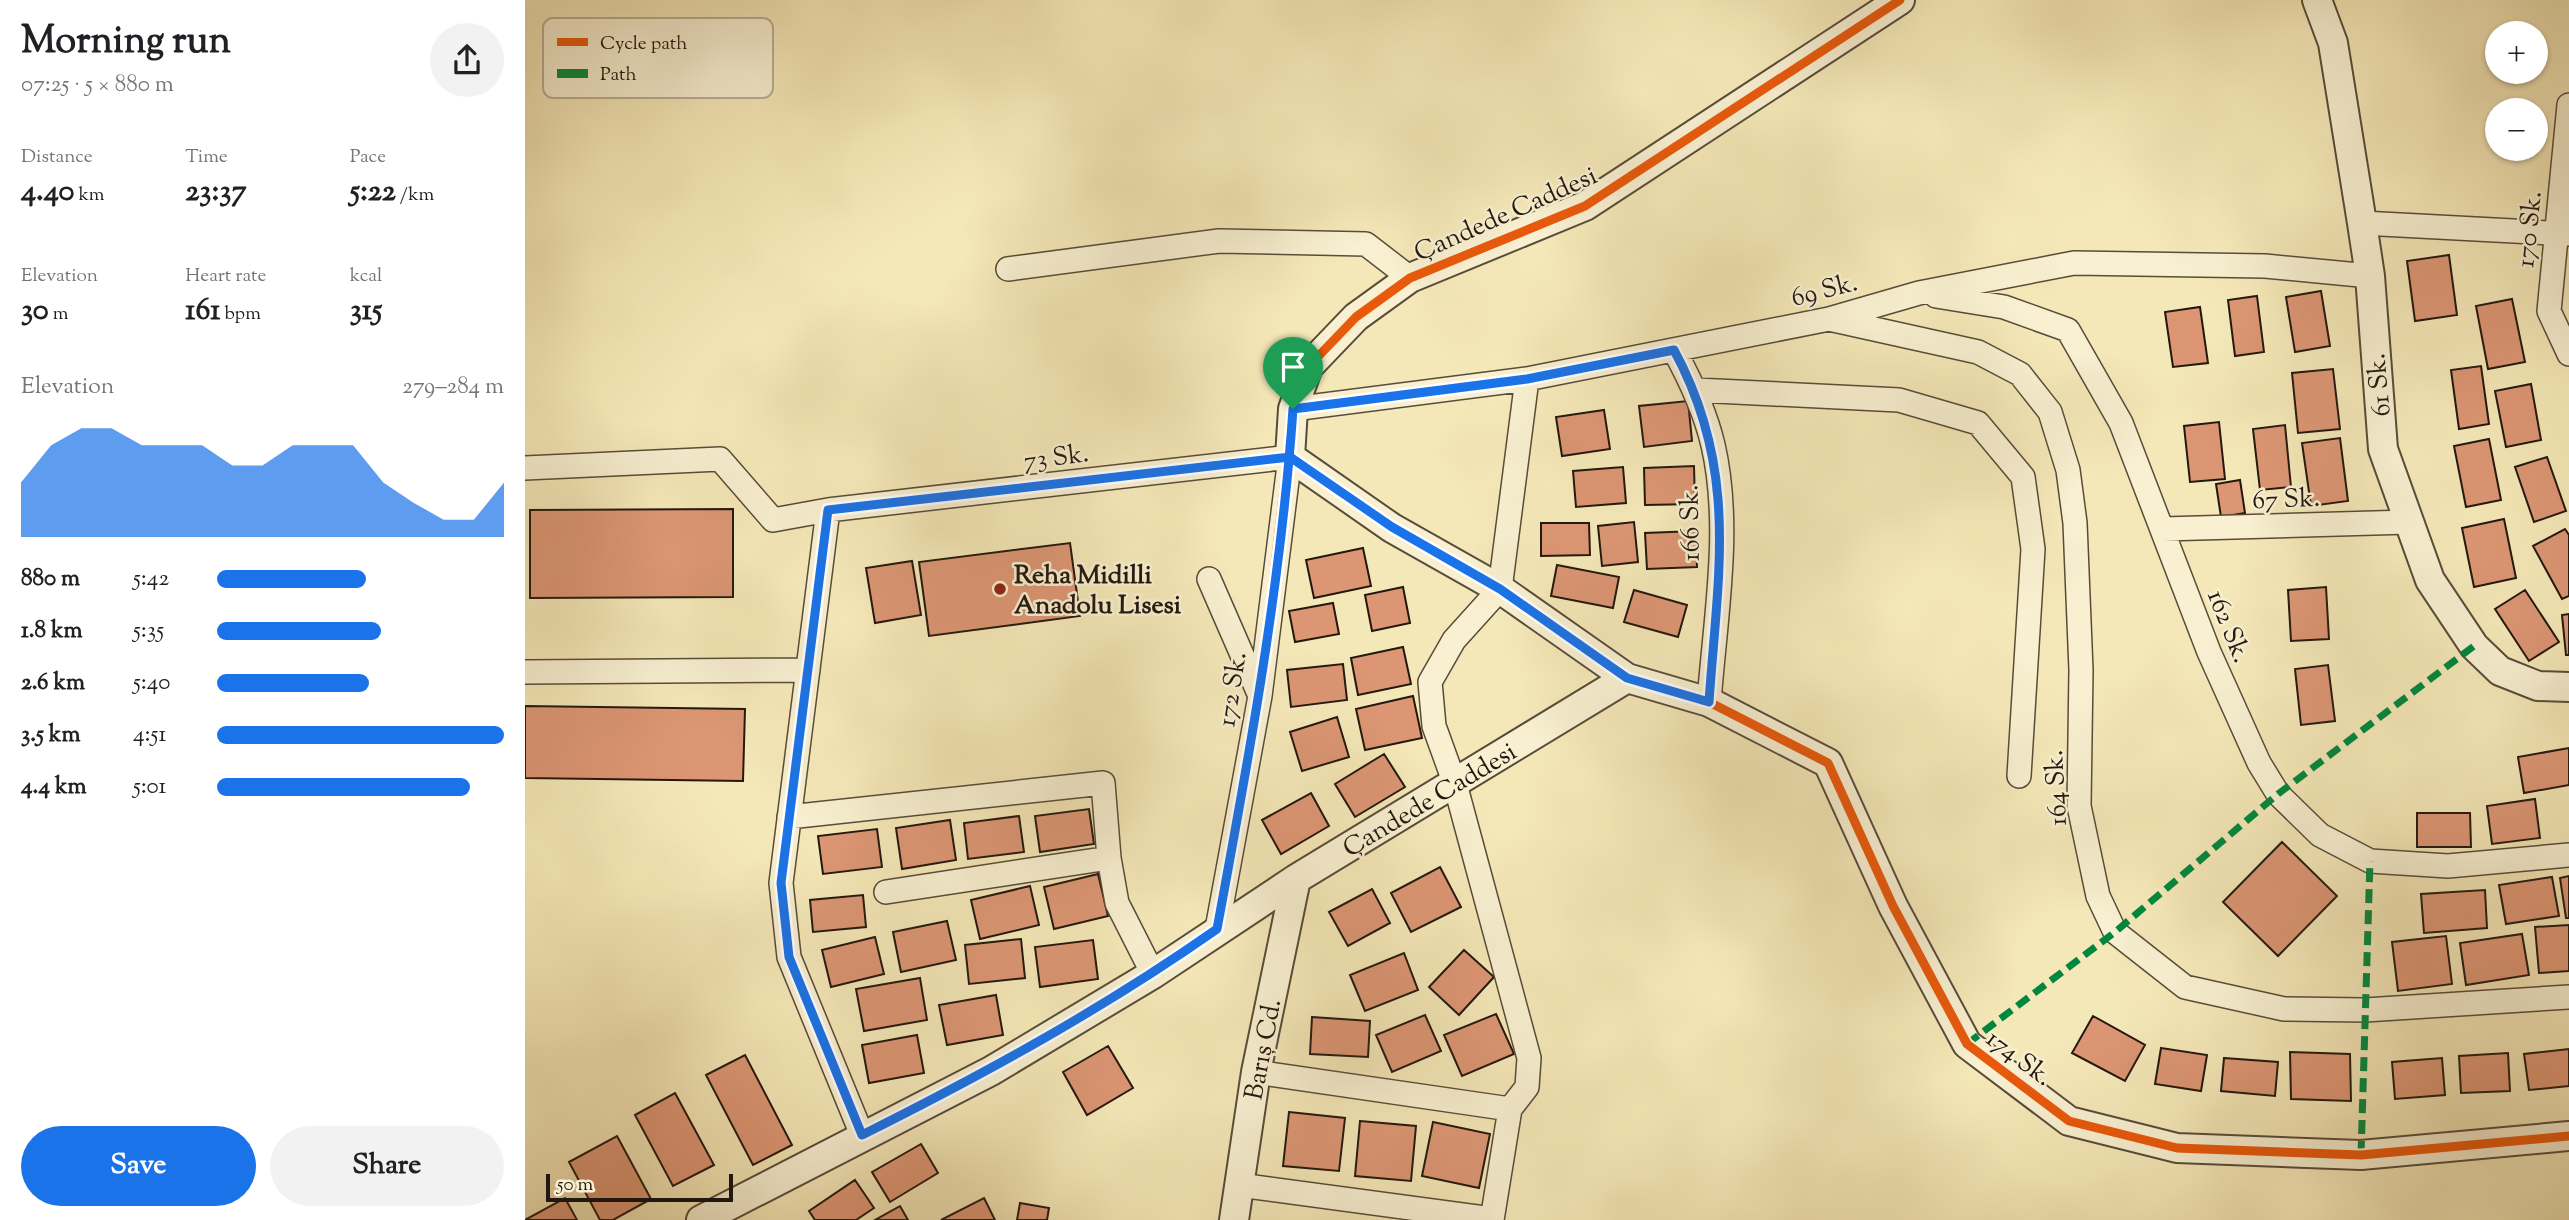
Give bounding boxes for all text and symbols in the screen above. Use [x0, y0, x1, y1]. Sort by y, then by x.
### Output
text: Morning run [21, 16, 231, 70]
legend [543, 18, 773, 98]
map controls [2485, 21, 2548, 161]
button: + [2485, 21, 2548, 84]
button: share [430, 23, 504, 97]
text: Cycle path [600, 31, 687, 58]
text: Path [600, 62, 637, 89]
text: 07:25 · 5 × 880 m [21, 69, 174, 102]
button: − [2485, 98, 2548, 161]
text: Distance [21, 144, 93, 171]
text: Time [185, 144, 228, 171]
text: Pace [350, 144, 386, 171]
street label: Çandede Caddesi [1408, 158, 1604, 272]
text: 4.40 [21, 171, 74, 214]
text: 23:37 [185, 171, 246, 214]
text: 5:22 [350, 171, 396, 214]
text: km [74, 182, 105, 209]
text: /km [396, 182, 434, 209]
street label: 170 Sk. [2508, 189, 2553, 270]
text: Elevation [21, 263, 98, 290]
text: Heart rate [185, 263, 266, 290]
text: kcal [350, 263, 382, 290]
street label: 69 Sk. [1787, 265, 1862, 318]
text: 30 [21, 290, 49, 333]
text: 161 [185, 290, 220, 333]
text: 315 [350, 290, 382, 333]
text: m [49, 301, 69, 328]
text: bpm [220, 301, 261, 328]
pin [1263, 337, 1323, 409]
icon: arrive [1274, 348, 1312, 386]
street label: 61 Sk. [2359, 352, 2402, 418]
text: Elevation [21, 371, 114, 404]
text: 279–284 m [402, 371, 504, 404]
street label: 73 Sk. [1022, 436, 1091, 481]
street label: 67 Sk. [2252, 481, 2321, 520]
street label: 166 Sk. [1672, 484, 1711, 562]
place label: Reha Midilli Anadolu Lisesi [1014, 558, 1182, 625]
text: 880 m [21, 563, 80, 596]
text: 5:42 [133, 563, 169, 596]
marker: Reha Midilli Anadolu Lisesi [992, 581, 1008, 597]
street label: 162 Sk. [2196, 585, 2259, 669]
text: 1.8 km [21, 615, 83, 648]
text: 5:35 [133, 615, 164, 648]
street label: 172 Sk. [1209, 649, 1258, 730]
text: 2.6 km [21, 667, 85, 700]
text: 5:40 [133, 667, 170, 700]
text: 3.5 km [21, 719, 80, 752]
text: 4:51 [133, 719, 166, 752]
street label: Çandede Caddesi [1336, 735, 1524, 868]
street label: 164 Sk. [2037, 749, 2078, 827]
text: 4.4 km [21, 771, 86, 804]
text: 5:01 [133, 771, 166, 804]
street label: Barış Cd. [1237, 996, 1292, 1103]
street label: 174 Sk. [1977, 1022, 2060, 1096]
button: Save [21, 1126, 256, 1206]
button: Share [270, 1126, 504, 1206]
scale bar [546, 1171, 733, 1203]
text: 50 m [557, 1172, 593, 1199]

